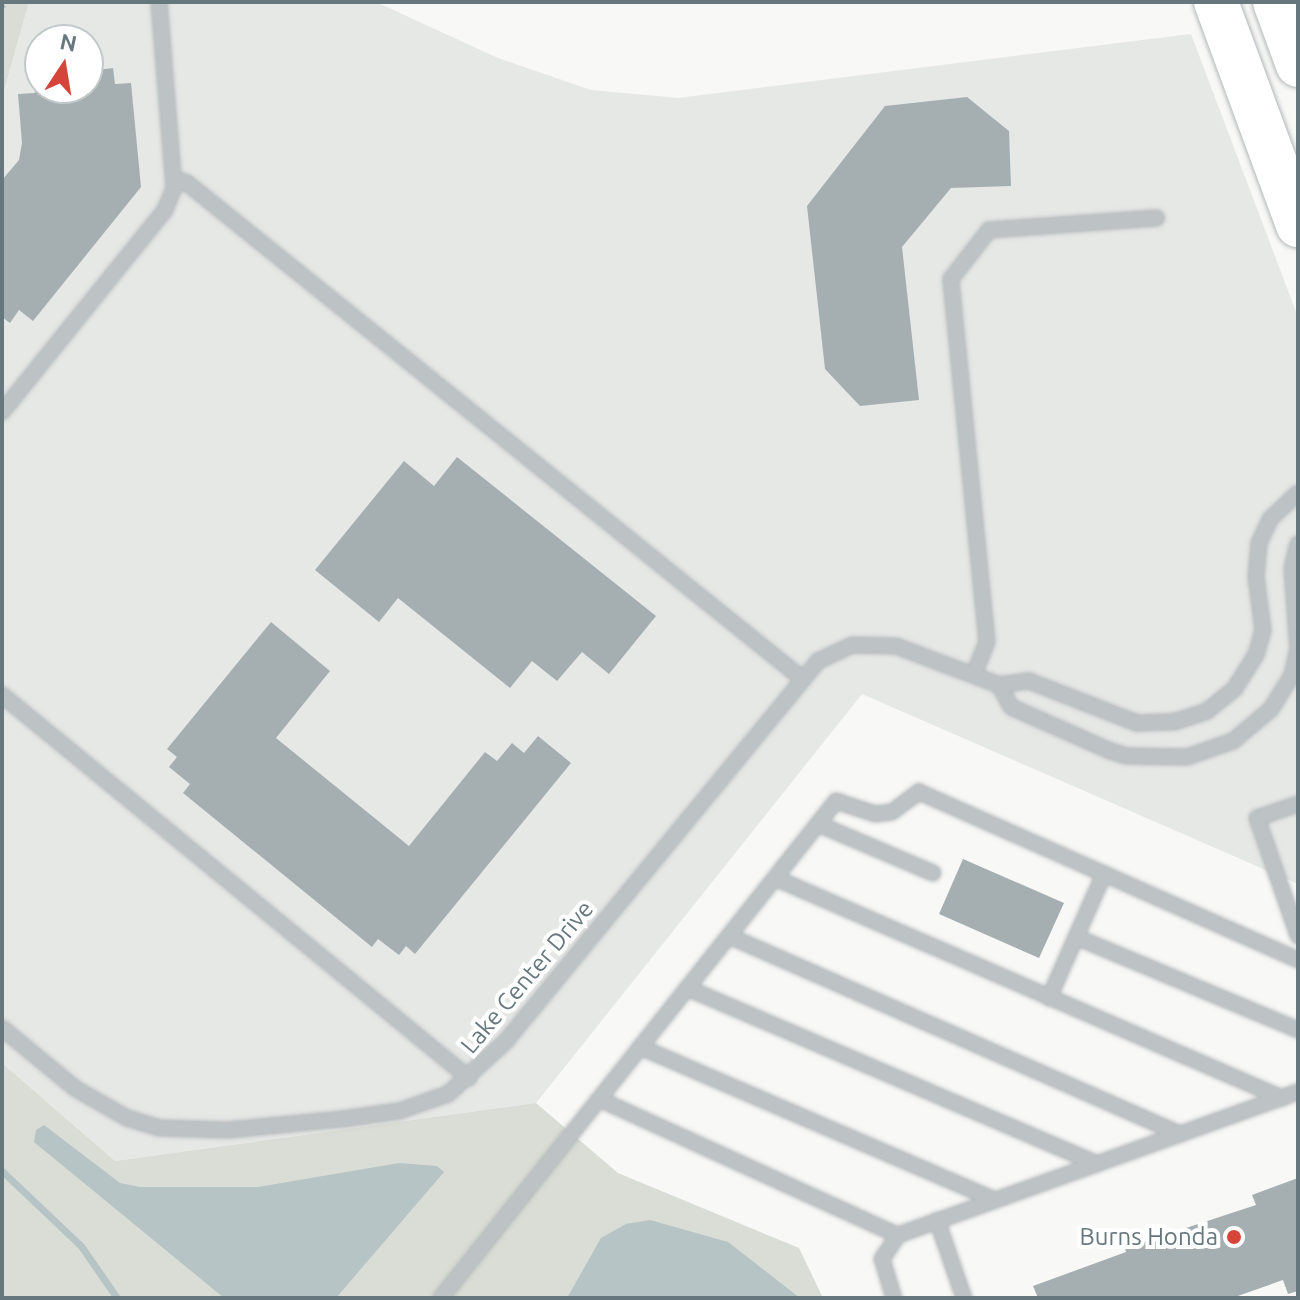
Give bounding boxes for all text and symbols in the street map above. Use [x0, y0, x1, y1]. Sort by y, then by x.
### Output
north arrow [24, 24, 104, 104]
text: N [58, 28, 79, 56]
street label: Lake Center Drive [455, 895, 599, 1059]
place label: Burns Honda [1079, 1223, 1218, 1251]
marker: Burns Honda [1225, 1228, 1243, 1246]

